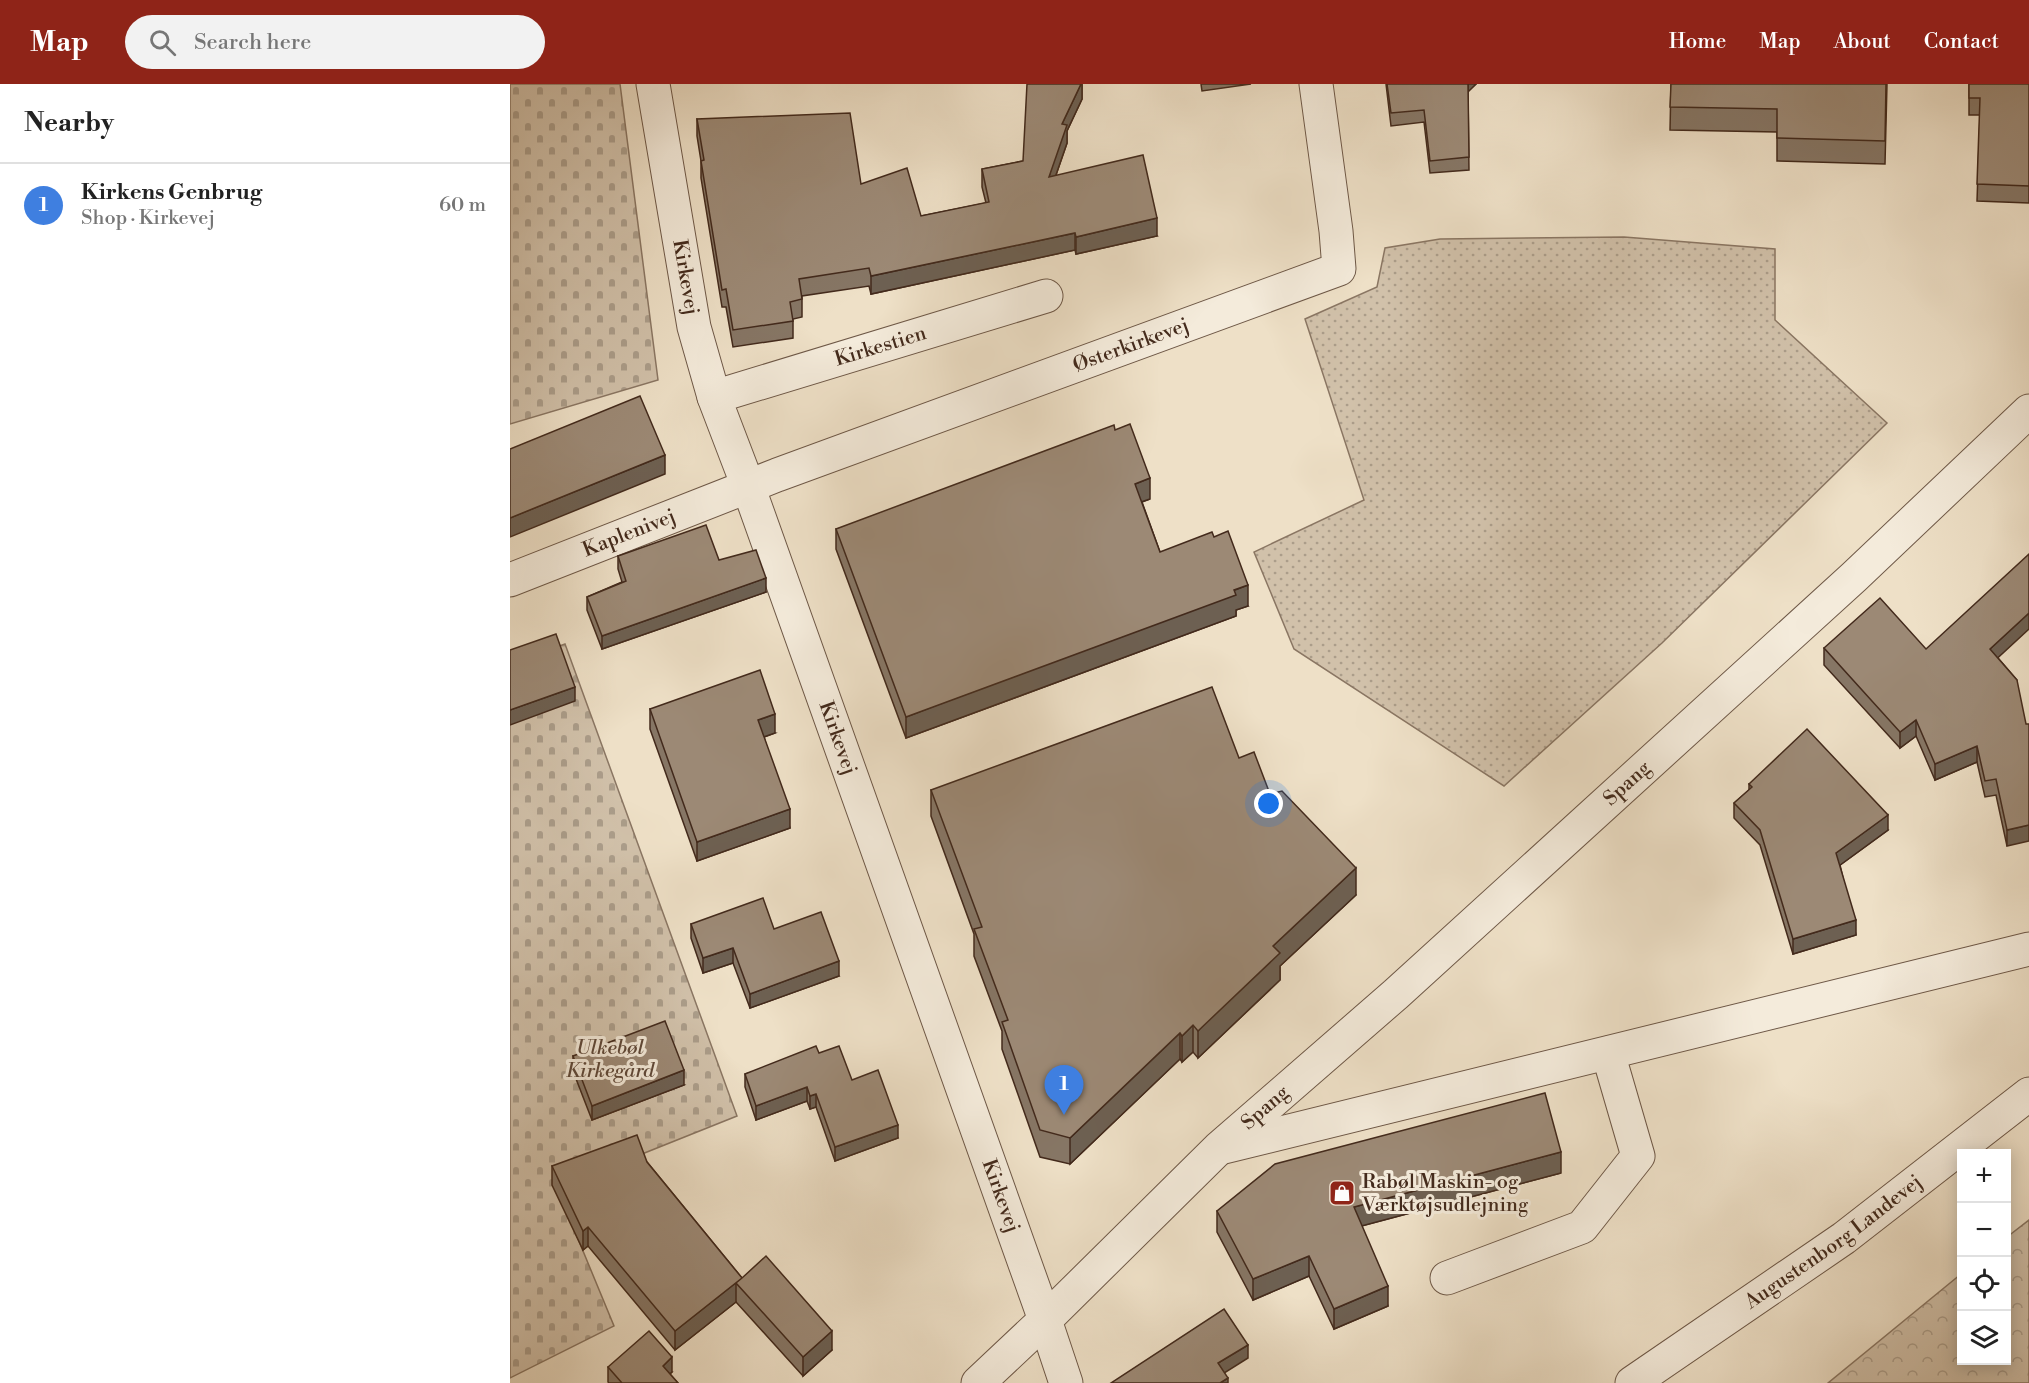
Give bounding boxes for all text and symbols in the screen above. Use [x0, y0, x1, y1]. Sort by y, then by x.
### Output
search box [125, 15, 545, 69]
text: Map [30, 25, 89, 60]
icon: search [146, 26, 179, 59]
text: Search here [194, 29, 311, 56]
text: Home [1669, 29, 1726, 55]
text: Map [1759, 29, 1801, 55]
text: About [1834, 29, 1891, 55]
text: Contact [1924, 29, 1999, 55]
text: Nearby [24, 107, 114, 139]
text: Kirkens Genbrug [81, 179, 262, 206]
text: 1 [39, 193, 48, 218]
text: 60 m [439, 193, 486, 218]
text: Shop · Kirkevej [81, 206, 215, 231]
street label: Kirkevej [667, 238, 704, 317]
street label: Østerkirkevej [1070, 313, 1192, 378]
street label: Kirkestien [832, 321, 929, 372]
street label: Kaplenivej [579, 504, 679, 563]
street label: Kirkevej [813, 698, 862, 778]
street label: Spang [1598, 755, 1657, 811]
your location [1254, 789, 1283, 818]
park label: Ulkebøl Kirkegård [566, 1036, 655, 1084]
pin: 1 [1044, 1066, 1084, 1115]
street label: Spang [1236, 1080, 1295, 1135]
map controls [1957, 1149, 2011, 1365]
button: + [1957, 1149, 2011, 1203]
street label: Kirkevej [976, 1156, 1025, 1236]
street label: Augustenborg Landevej [1739, 1169, 1927, 1315]
place label: Rabøl Maskin- og Værktøjsudlejning [1361, 1170, 1529, 1218]
shop icon: Rabøl Maskin- og Værktøjsudlejning [1327, 1178, 1357, 1208]
button: − [1957, 1203, 2011, 1257]
button: locate [1957, 1257, 2011, 1311]
button: layers [1957, 1311, 2011, 1365]

